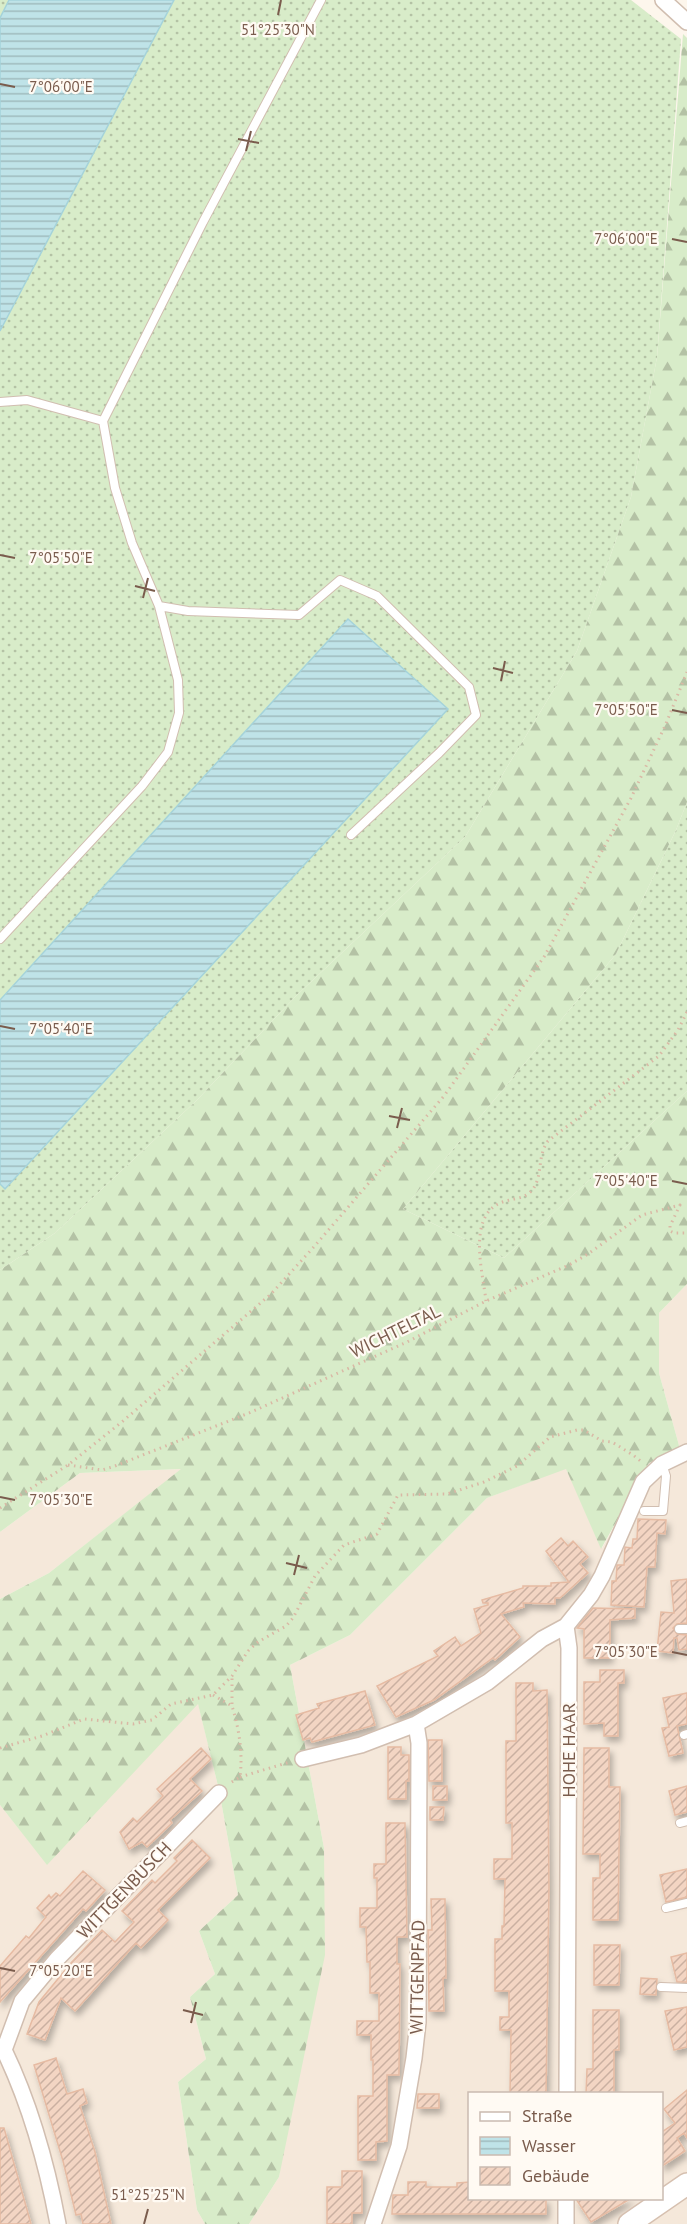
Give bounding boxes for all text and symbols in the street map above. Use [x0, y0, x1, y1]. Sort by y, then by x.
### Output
text: 51°25'30"N [241, 20, 315, 39]
text: 7°06'00"E [29, 77, 93, 96]
text: 7°06'00"E [594, 229, 658, 248]
text: 7°05'50"E [29, 548, 93, 567]
text: 7°05'50"E [594, 700, 658, 719]
text: 7°05'40"E [29, 1019, 93, 1038]
text: 7°05'40"E [594, 1171, 658, 1190]
street label: WICHTELTAL [346, 1299, 444, 1363]
text: 7°05'30"E [29, 1490, 93, 1509]
text: 7°05'30"E [594, 1642, 658, 1661]
street label: HOHE HAAR [557, 1702, 580, 1797]
street label: WITTGENBUSCH [72, 1836, 176, 1944]
street label: WITTGENPFAD [405, 1920, 429, 2034]
text: 7°05'20"E [29, 1961, 93, 1980]
legend [468, 2092, 663, 2200]
text: Straße [522, 2104, 573, 2127]
text: Wasser [522, 2134, 576, 2157]
text: Gebäude [522, 2164, 589, 2187]
text: 51°25'25"N [111, 2185, 185, 2204]

